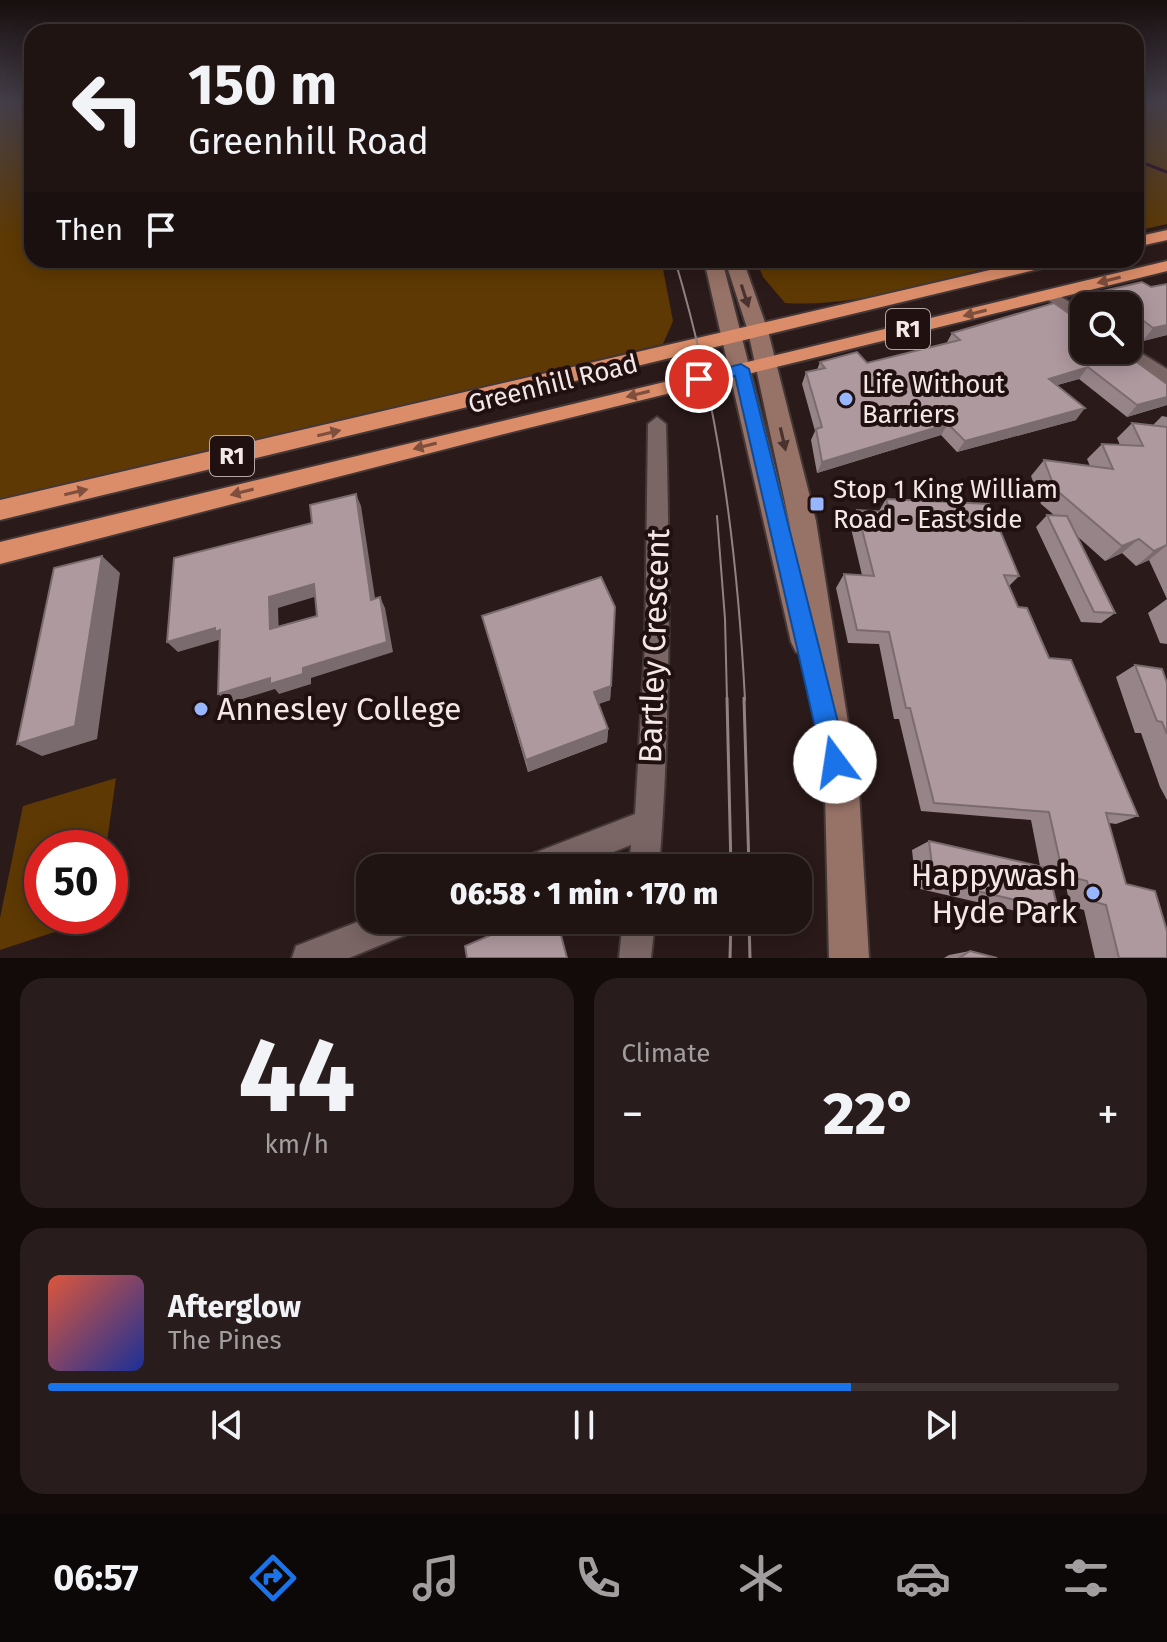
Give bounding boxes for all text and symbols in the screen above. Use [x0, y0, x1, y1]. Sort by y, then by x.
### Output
text: 150 m [188, 52, 337, 119]
icon: left [56, 56, 160, 160]
text: Greenhill Road [188, 120, 429, 164]
icon: arrive [139, 208, 183, 252]
text: Then [56, 212, 123, 248]
one-way arrow [1096, 275, 1121, 287]
one-way arrow [740, 284, 752, 308]
map controls [1070, 292, 1142, 364]
button: search [1070, 292, 1142, 364]
one-way arrow [962, 307, 987, 320]
road number: R1 [886, 309, 930, 349]
pin [665, 345, 733, 413]
street label: Greenhill Road [465, 348, 641, 420]
icon: arrive [677, 357, 721, 401]
place label: Life Without Barriers [862, 369, 1006, 430]
one-way arrow [625, 388, 650, 401]
marker: Life Without Barriers [837, 390, 855, 408]
one-way arrow [317, 426, 342, 439]
one-way arrow [777, 427, 790, 452]
road number: R1 [210, 436, 254, 476]
one-way arrow [412, 441, 437, 453]
place label: Stop 1 King William Road - East side [833, 474, 1058, 535]
one-way arrow [64, 486, 89, 498]
one-way arrow [230, 486, 255, 499]
marker: Stop 1 King William Road - East side [808, 495, 826, 513]
street label: Bartley Crescent [631, 528, 677, 764]
place label: Annesley College [217, 690, 462, 728]
marker: Annesley College [192, 700, 210, 718]
position arrow [793, 720, 877, 804]
speed limit sign: 50 [24, 830, 128, 934]
place label: Happywash Hyde Park [911, 856, 1078, 931]
text: 06:58 · 1 min · 170 m [450, 876, 718, 912]
marker: Happywash Hyde Park [1084, 884, 1102, 902]
text: 44 [238, 1014, 356, 1139]
text: Climate [622, 1038, 710, 1069]
text: 22° [823, 1078, 917, 1150]
text: − [622, 1088, 644, 1141]
text: + [1097, 1088, 1119, 1141]
text: km/h [265, 1129, 329, 1160]
text: Afterglow [168, 1289, 301, 1325]
text: The Pines [168, 1325, 282, 1356]
icon: previous [205, 1403, 249, 1447]
icon: pause [562, 1403, 606, 1447]
icon: next [919, 1403, 963, 1447]
icon: directions [245, 1550, 301, 1606]
icon: music [408, 1550, 464, 1606]
icon: phone [570, 1550, 626, 1606]
icon: climate [733, 1550, 789, 1606]
icon: car [895, 1550, 951, 1606]
icon: filters [1058, 1550, 1114, 1606]
text: 06:57 [53, 1556, 139, 1600]

